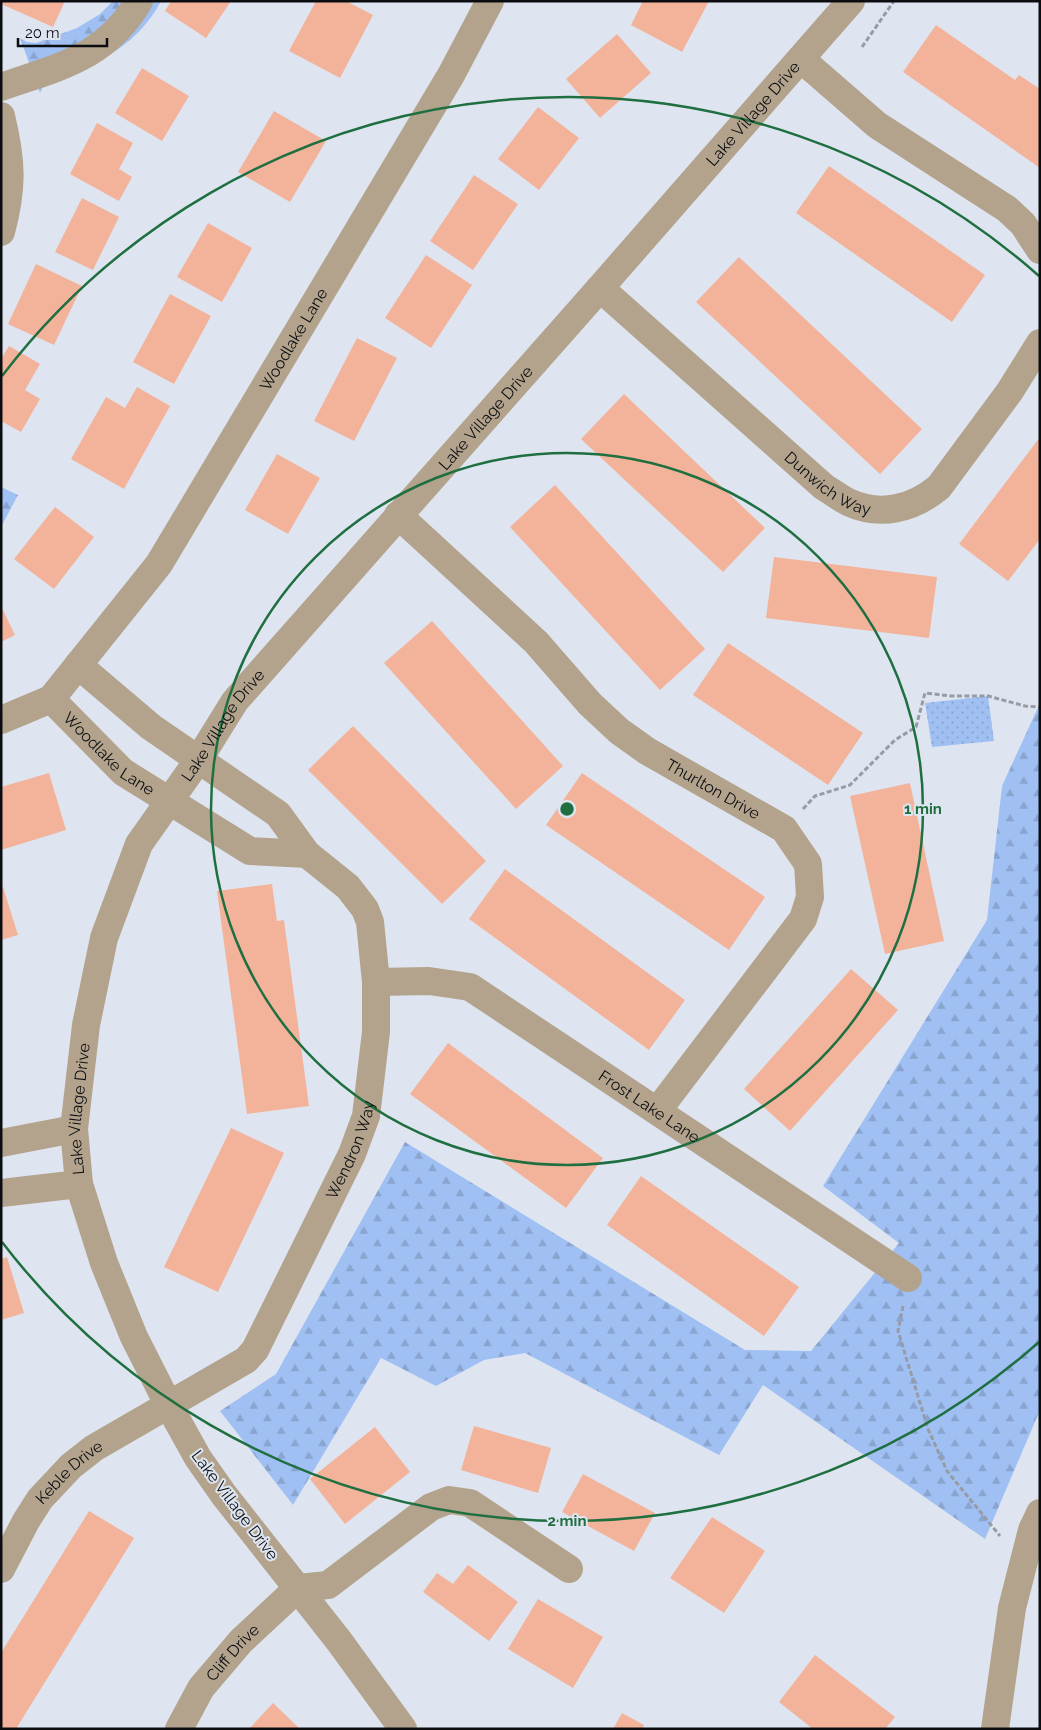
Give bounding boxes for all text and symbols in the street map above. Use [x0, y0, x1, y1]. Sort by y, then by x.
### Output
scale bar [18, 15, 106, 47]
text: 20 m [25, 24, 60, 42]
street label: Lake Village Drive [702, 57, 803, 170]
street label: Woodlake Lane [255, 284, 331, 394]
street label: Lake Village Drive [434, 362, 536, 474]
street label: Dunwich Way [781, 447, 873, 518]
street label: Lake Village Drive [177, 665, 268, 785]
street label: Woodlake Lane [60, 708, 158, 799]
street label: Thurlton Drive [663, 754, 764, 823]
centre of rings [558, 800, 576, 818]
text: 1 min [904, 800, 942, 818]
street label: Lake Village Drive [64, 1042, 93, 1176]
street label: Frost Lake Lane [595, 1066, 704, 1147]
street label: Wendron Way [322, 1099, 377, 1202]
street label: Keble Drive [31, 1436, 106, 1508]
street label: Lake Village Drive [188, 1446, 282, 1564]
text: 2 min [548, 1512, 586, 1530]
street label: Cliff Drive [202, 1620, 263, 1685]

